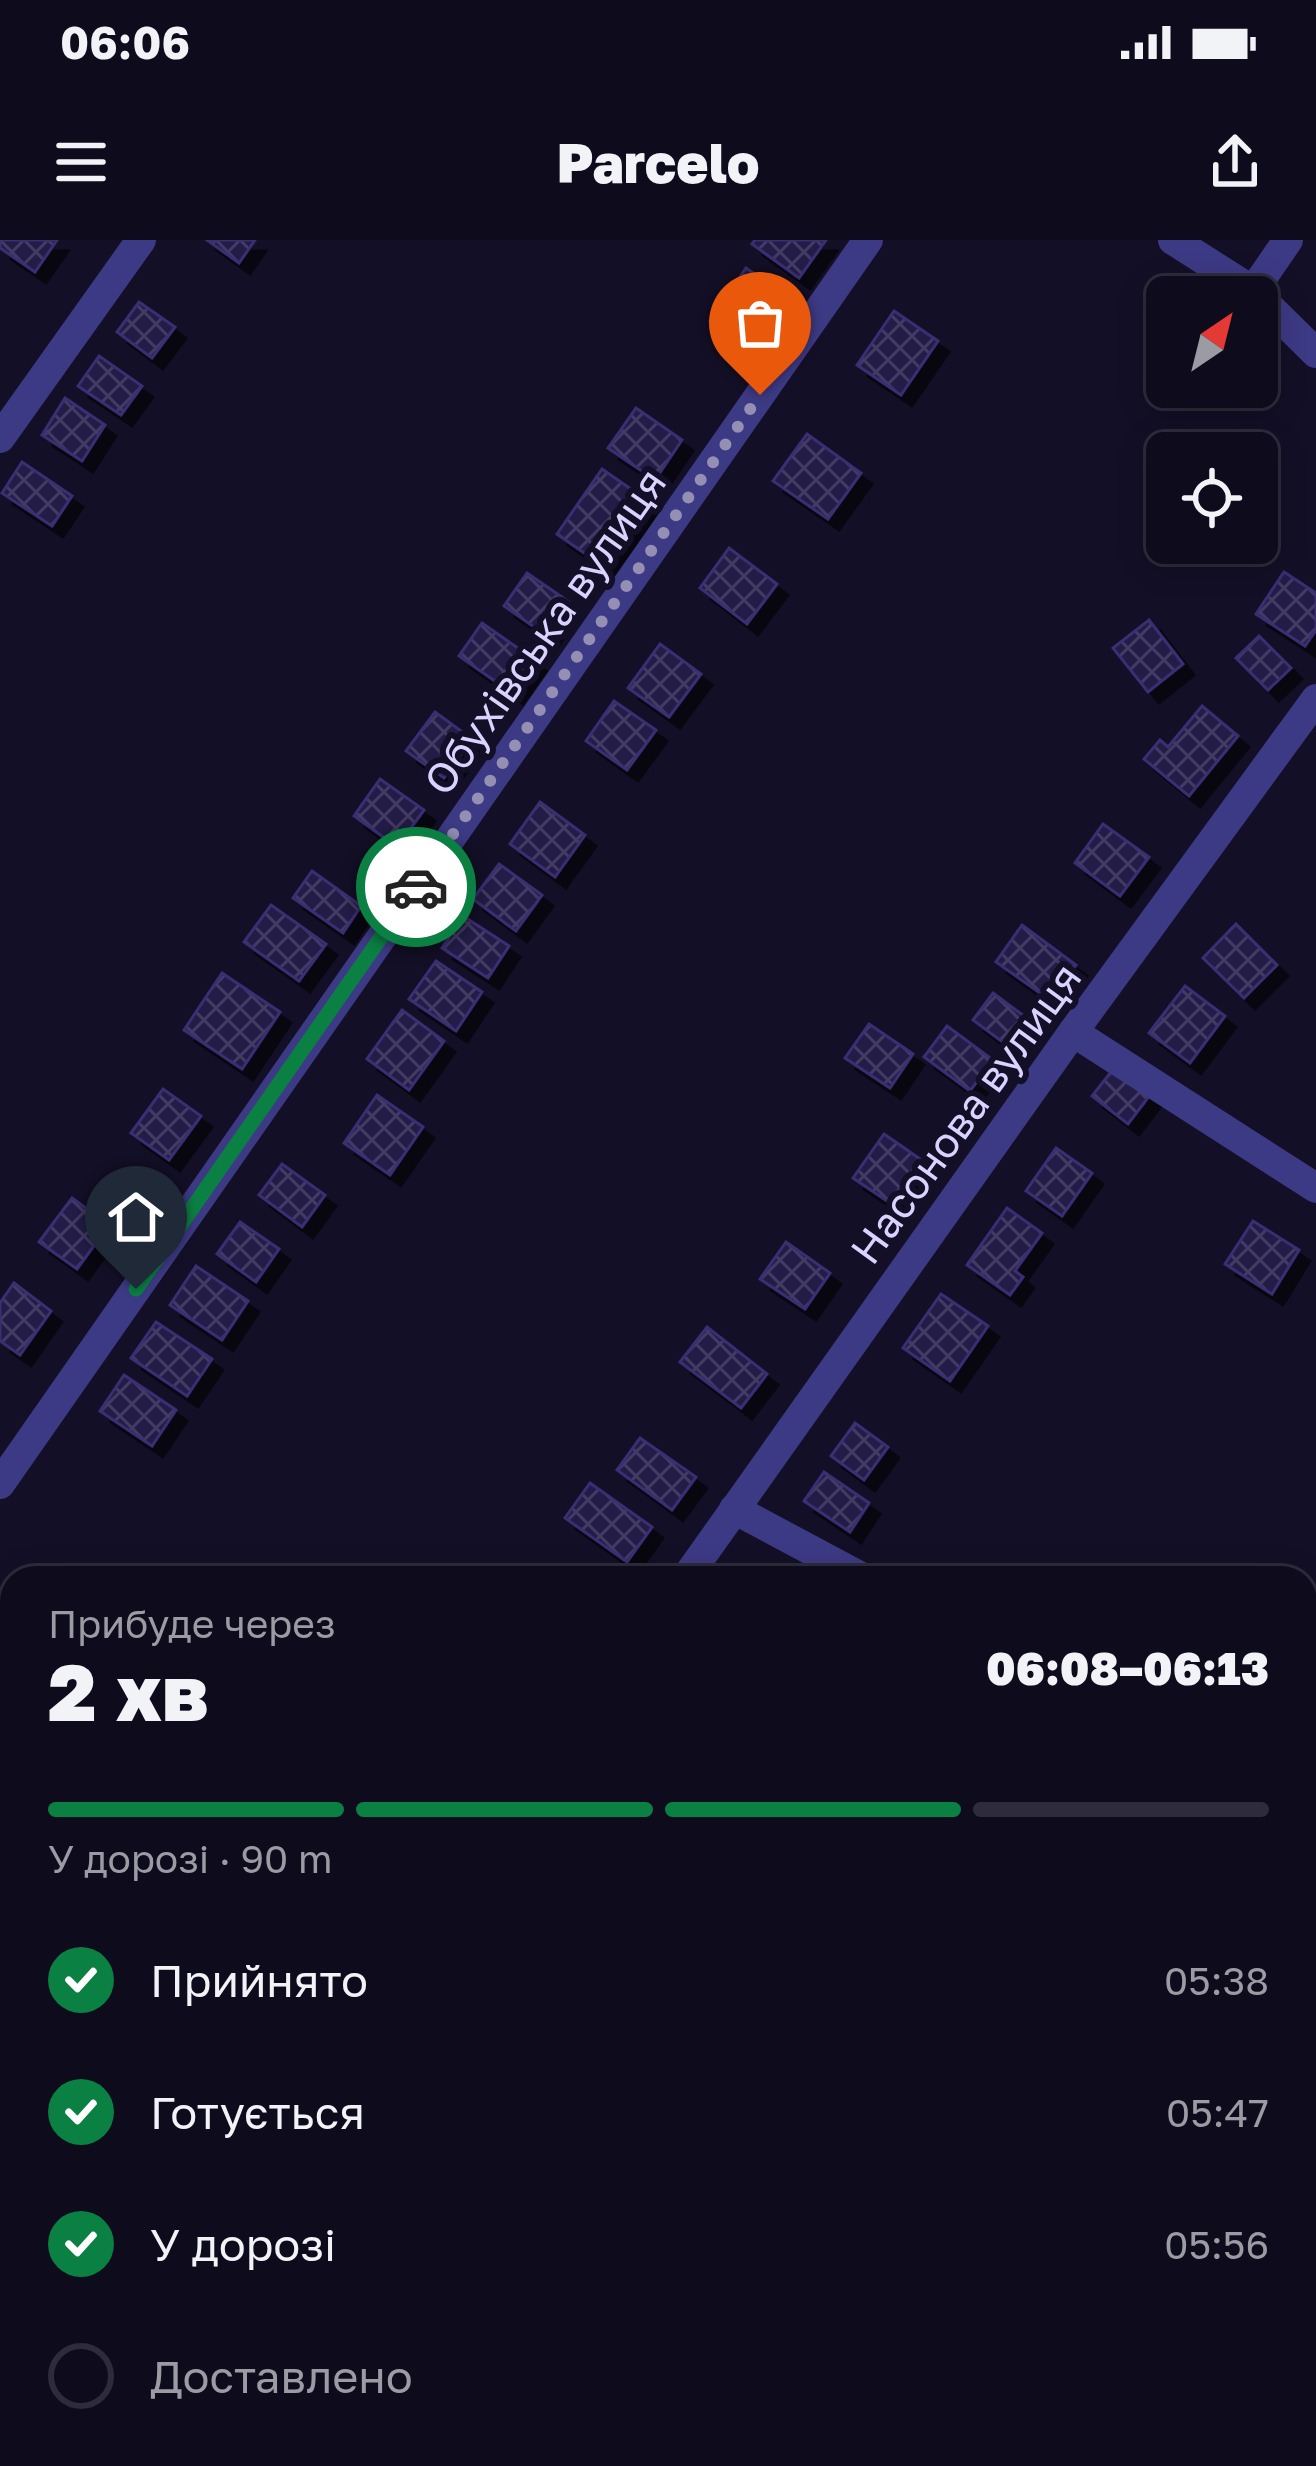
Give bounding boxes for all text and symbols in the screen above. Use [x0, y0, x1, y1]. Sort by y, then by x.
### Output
text: 06:06 [60, 15, 190, 69]
icon: menu [48, 129, 114, 195]
icon: share [1202, 129, 1268, 195]
text: Parcelo [557, 130, 759, 195]
pin [709, 272, 811, 395]
north arrow [1146, 276, 1278, 408]
map controls [1146, 276, 1278, 564]
icon: bag [727, 290, 793, 356]
button: locate [1146, 432, 1278, 564]
street label: Обухівська вулиця [413, 458, 675, 804]
courier [356, 827, 476, 947]
icon: car [383, 854, 449, 920]
street label: Насонова вулиця [839, 953, 1091, 1273]
pin [85, 1166, 187, 1289]
icon: home [103, 1184, 169, 1250]
text: Прибуде через [48, 1600, 335, 1647]
text: 06:08–06:13 [986, 1641, 1269, 1695]
text: 2 хв [48, 1645, 208, 1738]
text: У дорозі · 90 m [48, 1835, 332, 1882]
icon: check [48, 1947, 114, 2013]
text: Прийнято [150, 1953, 368, 2007]
text: 05:38 [1164, 1957, 1269, 2004]
icon: check [48, 2079, 114, 2145]
text: Готується [150, 2085, 365, 2139]
text: 05:47 [1166, 2089, 1269, 2136]
icon: check [48, 2211, 114, 2277]
text: У дорозі [150, 2217, 336, 2271]
text: 05:56 [1164, 2221, 1269, 2268]
text: Доставлено [150, 2349, 413, 2403]

